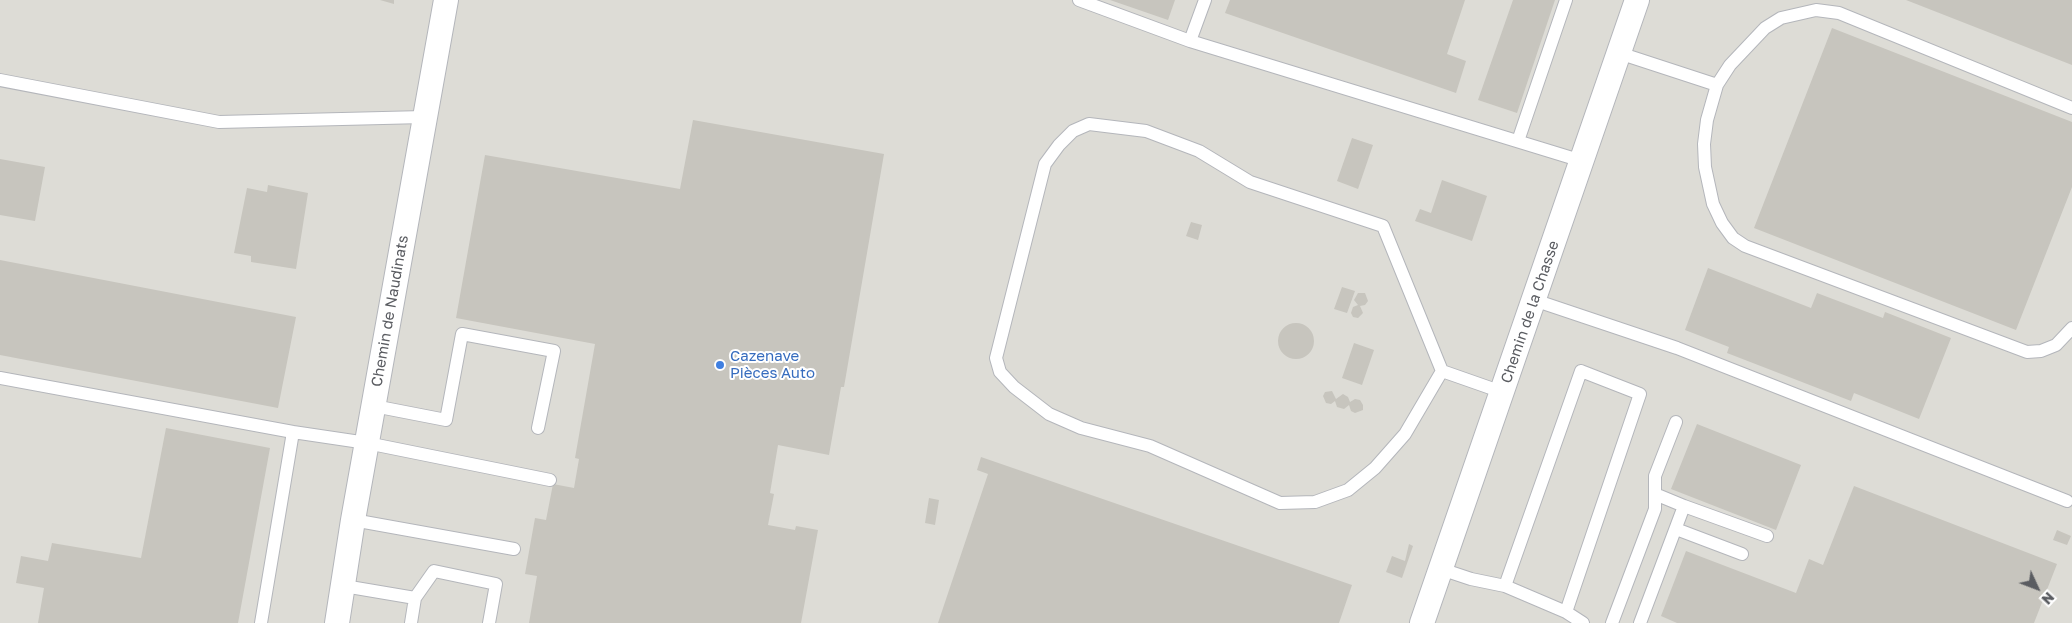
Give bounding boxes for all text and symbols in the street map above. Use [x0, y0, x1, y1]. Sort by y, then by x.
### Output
street label: Chemin de Naudinats [368, 234, 412, 388]
street label: Chemin de la Chasse [1497, 238, 1563, 386]
place label: Cazenave Pièces Auto [730, 347, 815, 382]
marker: Cazenave Pièces Auto [714, 359, 726, 371]
north arrow [2012, 563, 2062, 613]
text: N [2038, 589, 2058, 608]

